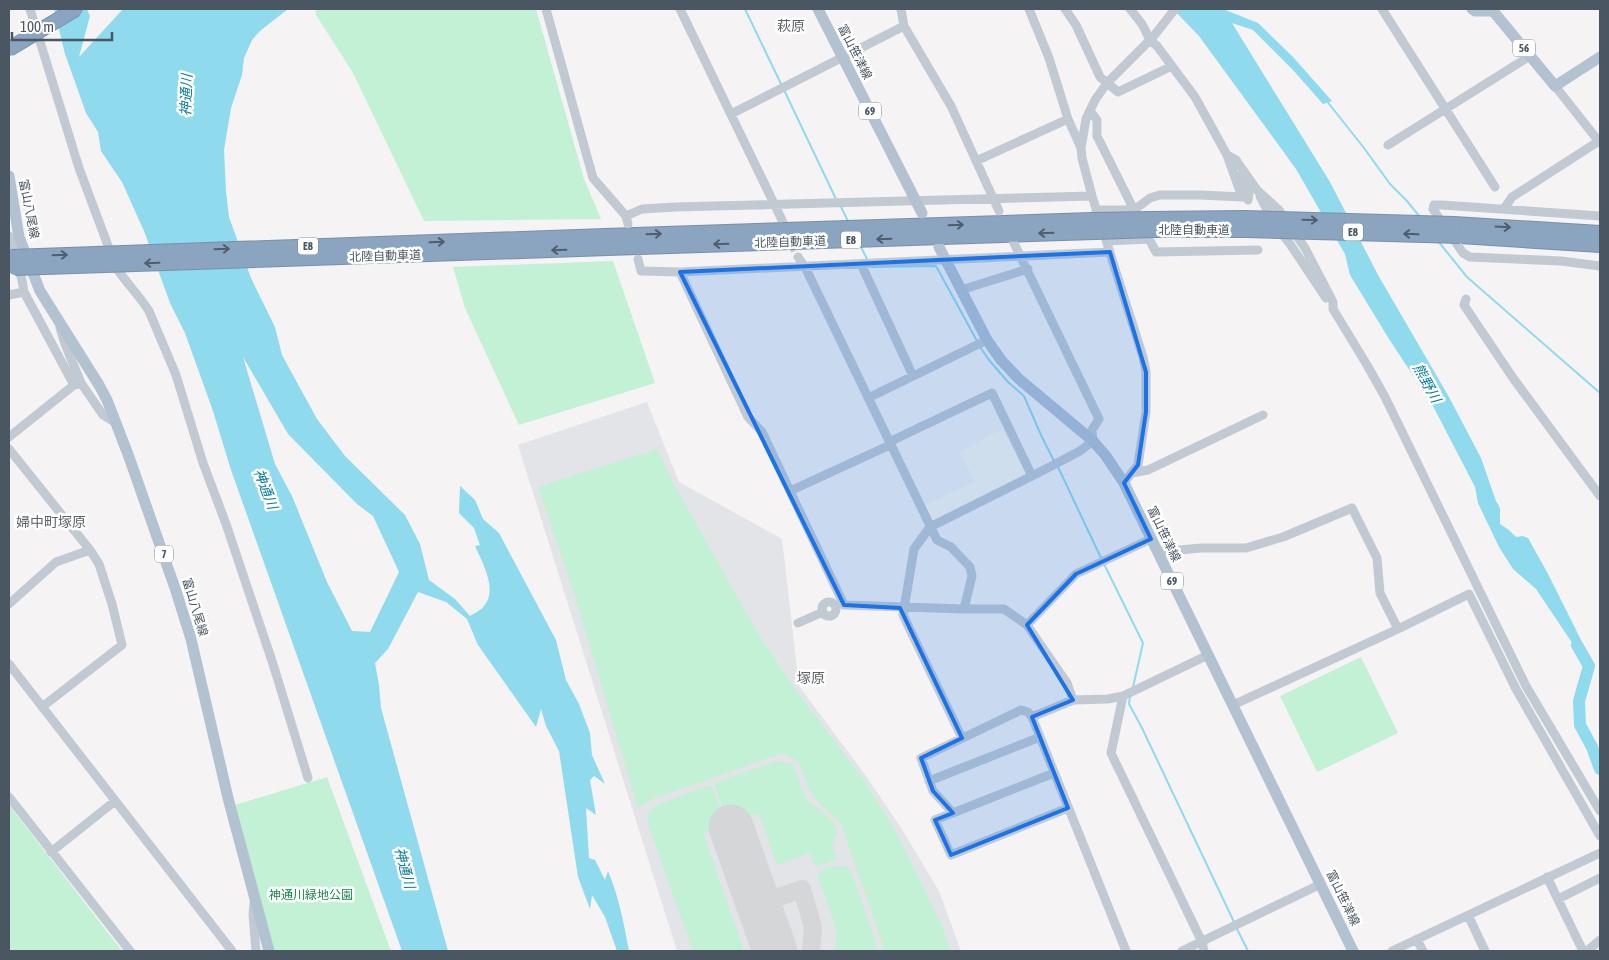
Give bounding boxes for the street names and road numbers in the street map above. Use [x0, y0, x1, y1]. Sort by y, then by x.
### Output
street label: 富山笹津線 [835, 22, 875, 82]
road number: 56 [1513, 40, 1535, 56]
road number: 69 [859, 102, 881, 120]
street label: 富山八尾線 [16, 178, 42, 240]
street label: 北陸自動車道 [1158, 223, 1230, 237]
road number: E8 [1343, 223, 1363, 240]
road number: E8 [841, 232, 861, 248]
street label: 北陸自動車道 [754, 234, 826, 250]
road number: E8 [298, 238, 318, 255]
street label: 北陸自動車道 [349, 248, 421, 264]
street label: 富山笹津線 [1145, 504, 1183, 564]
road number: 7 [155, 546, 173, 562]
road number: 69 [1161, 572, 1183, 590]
street label: 富山八尾線 [180, 576, 210, 638]
street label: 富山笹津線 [1324, 868, 1362, 928]

